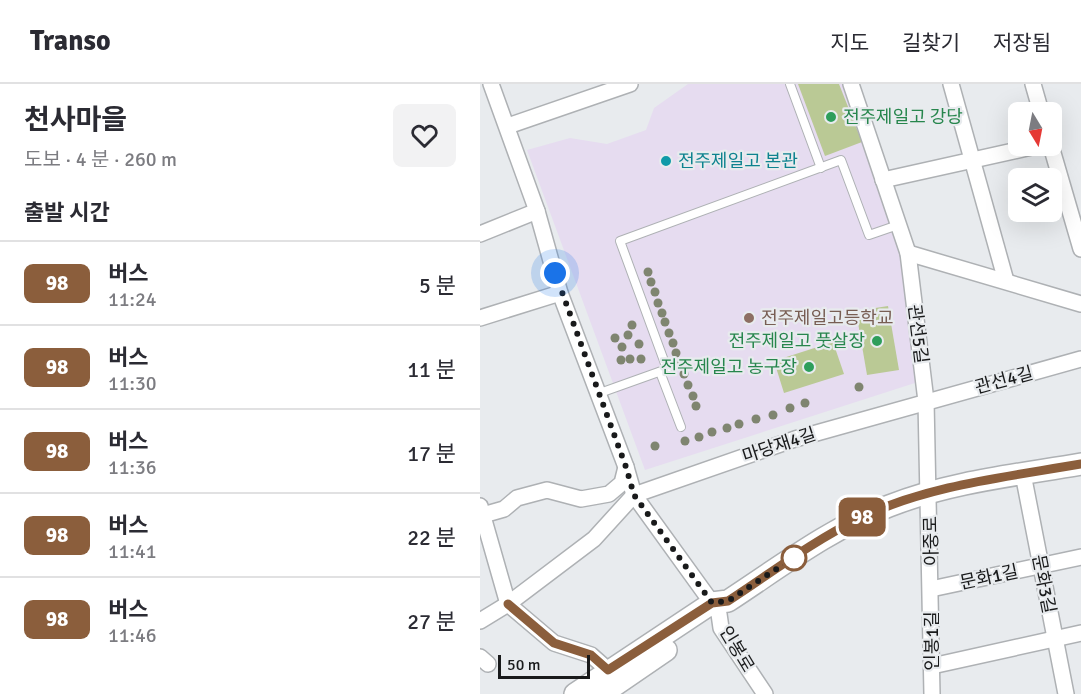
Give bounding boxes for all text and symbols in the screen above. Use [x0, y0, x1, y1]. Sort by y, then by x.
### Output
text: Transo [30, 24, 111, 58]
text: 지도 [830, 30, 869, 56]
text: 길찾기 [902, 30, 960, 56]
text: 저장됨 [993, 30, 1051, 56]
north arrow [1008, 102, 1062, 156]
map controls [1008, 102, 1062, 222]
text: 천사마을 [24, 103, 127, 137]
button: heart [393, 104, 456, 167]
place label: 전주제일고 강당 [843, 106, 963, 128]
marker: 전주제일고 강당 [824, 110, 838, 124]
text: 도보 · 4 분 · 260 m [24, 147, 177, 172]
place label: 전주제일고 본관 [678, 150, 798, 172]
marker: 전주제일고 본관 [659, 154, 673, 168]
button: layers [1008, 168, 1062, 222]
text: 출발 시간 [24, 199, 110, 226]
your location [540, 258, 570, 288]
text: 버스 [108, 260, 148, 287]
text: 98 [46, 270, 68, 296]
text: 5 분 [419, 272, 456, 299]
text: 11:24 [108, 287, 157, 312]
street label: 관선5길 [903, 303, 933, 365]
place label: 전주제일고등학교 [761, 307, 893, 329]
marker: 전주제일고등학교 [742, 311, 756, 325]
place label: 전주제일고 풋살장 [729, 330, 865, 352]
marker: 전주제일고 풋살장 [870, 334, 884, 348]
text: 버스 [108, 344, 148, 371]
text: 98 [46, 354, 68, 380]
text: 11 분 [407, 356, 456, 383]
place label: 전주제일고 농구장 [661, 356, 797, 378]
marker: 전주제일고 농구장 [802, 360, 816, 374]
street label: 관선4길 [972, 362, 1036, 398]
text: 11:30 [108, 371, 157, 396]
street label: 마당재4길 [739, 423, 819, 467]
text: 버스 [108, 428, 148, 455]
text: 98 [46, 438, 68, 464]
text: 17 분 [407, 440, 456, 467]
text: 11:36 [108, 455, 157, 480]
line badge: 98 [835, 498, 889, 536]
text: 98 [851, 504, 873, 530]
text: 버스 [108, 512, 148, 539]
street label: 아중로 [920, 516, 942, 566]
text: 98 [46, 522, 68, 548]
text: 22 분 [407, 524, 456, 551]
text: 11:41 [108, 539, 157, 564]
unlabelled marker [781, 545, 807, 571]
street label: 문화3길 [1028, 553, 1060, 615]
street label: 문화1길 [958, 560, 1020, 594]
text: 버스 [108, 596, 148, 623]
text: 98 [46, 606, 68, 632]
text: 27 분 [407, 608, 456, 635]
street label: 인봉1길 [921, 611, 943, 671]
street label: 인봉로 [715, 622, 759, 676]
text: 11:46 [108, 623, 157, 648]
scale bar [498, 652, 590, 680]
text: 50 m [507, 655, 541, 675]

